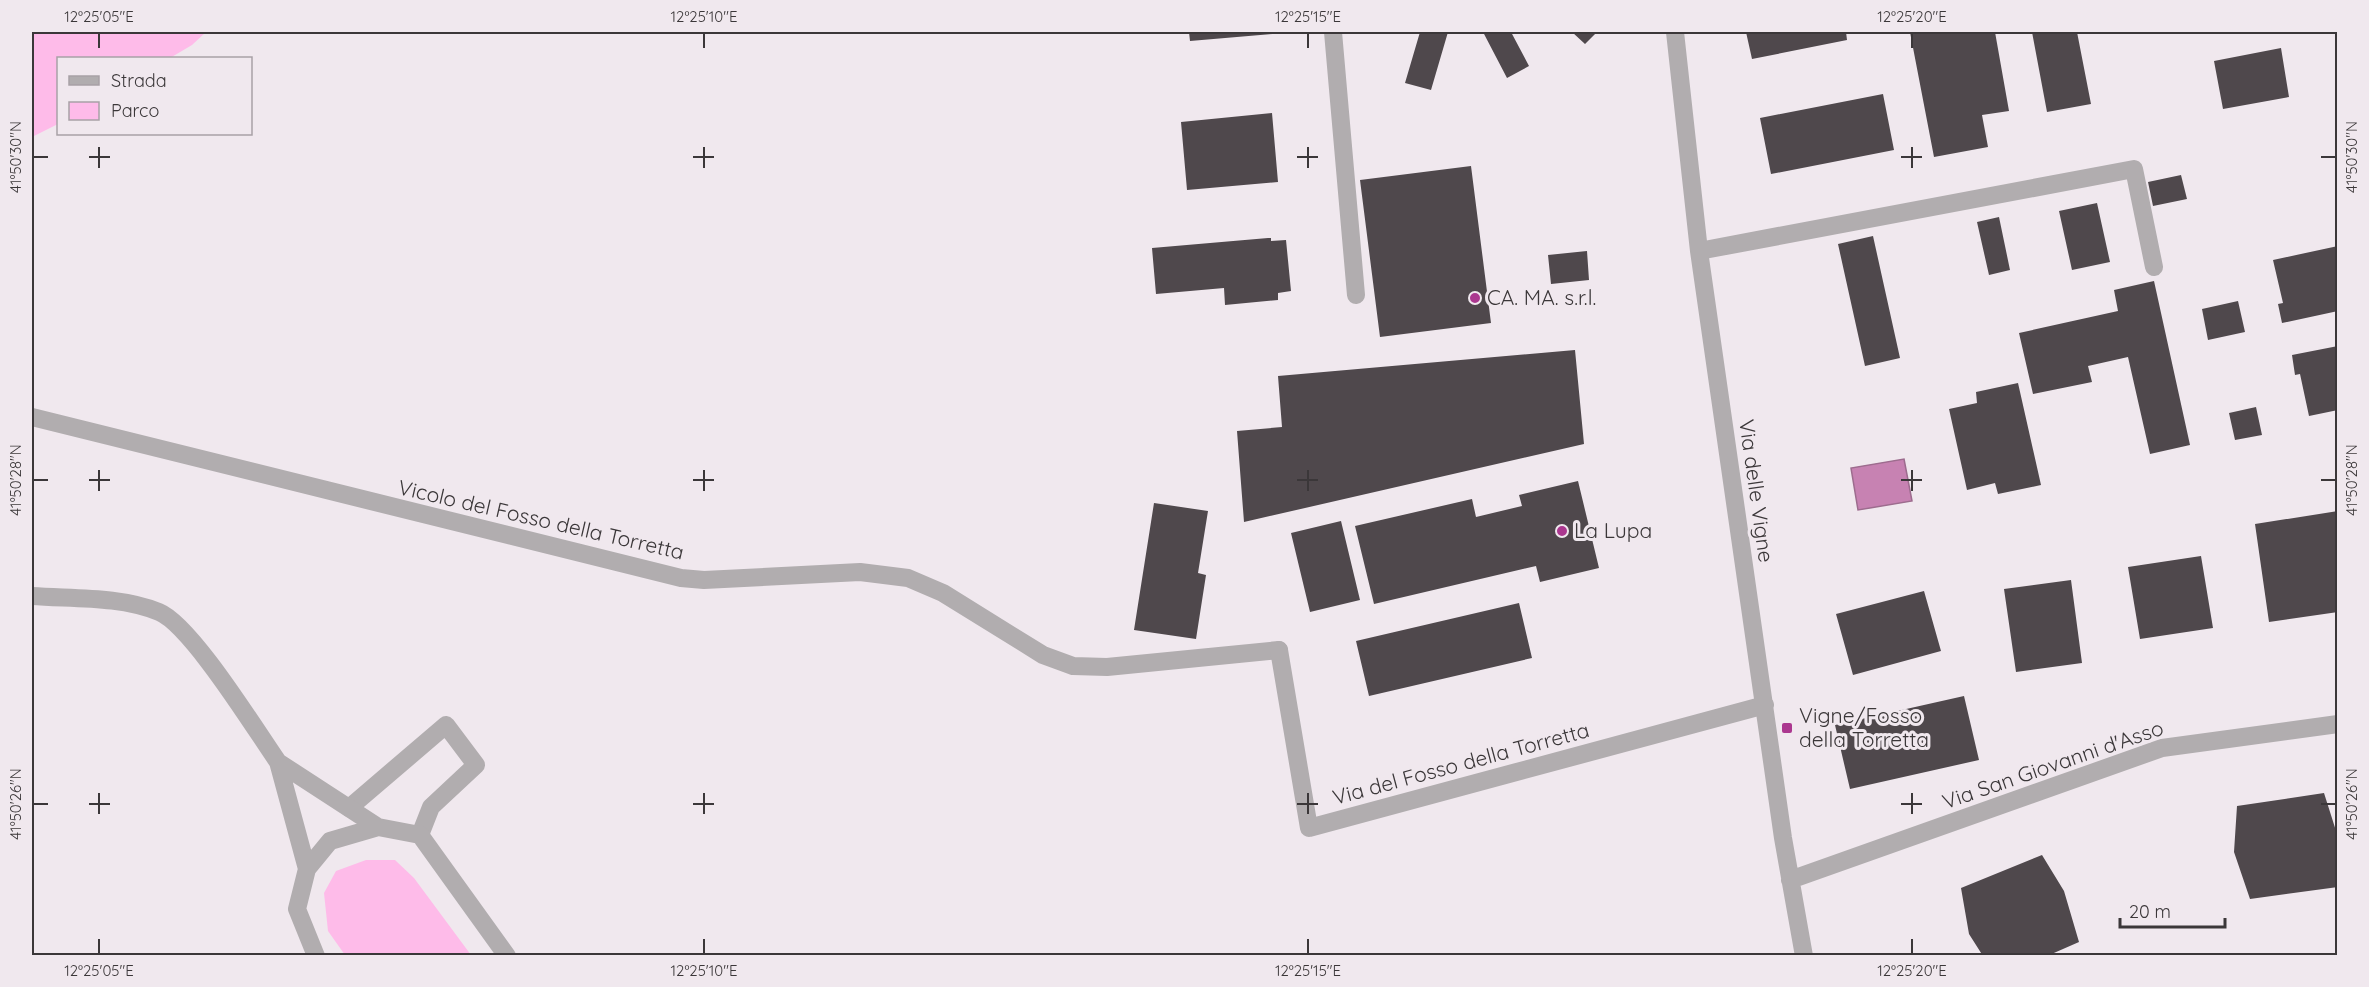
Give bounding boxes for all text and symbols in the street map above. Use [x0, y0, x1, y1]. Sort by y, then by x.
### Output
text: 12°25'05"E [64, 7, 134, 26]
text: 12°25'10"E [671, 7, 737, 26]
text: 12°25'15"E [1275, 7, 1341, 26]
text: 12°25'20"E [1877, 7, 1947, 26]
legend [57, 57, 252, 135]
text: Strada [111, 69, 167, 92]
text: Parco [111, 99, 159, 122]
text: 41°50'30"N [6, 121, 25, 193]
text: 41°50'30"N [2342, 121, 2361, 193]
place label: CA. MA. s.r.l. [1487, 284, 1596, 310]
marker: CA. MA. s.r.l. [1468, 291, 1482, 305]
street label: Via delle Vigne [1734, 418, 1780, 564]
text: 41°50'28"N [6, 444, 25, 516]
text: 41°50'28"N [2342, 444, 2361, 516]
street label: Vicolo del Fosso della Torretta [396, 473, 687, 565]
place label: La Lupa [1574, 517, 1652, 543]
marker: La Lupa [1555, 524, 1569, 538]
place label: Vigne/Fosso della Torretta [1799, 702, 1929, 752]
street label: Via San Giovanni d'Asso [1939, 714, 2167, 814]
street label: Via del Fosso della Torretta [1330, 716, 1592, 810]
marker: Vigne/Fosso della Torretta [1780, 721, 1794, 735]
text: 41°50'26"N [6, 768, 25, 840]
text: 41°50'26"N [2342, 768, 2361, 840]
scale bar [2120, 891, 2225, 929]
text: 20 m [2129, 900, 2171, 923]
text: 12°25'05"E [64, 961, 134, 980]
text: 12°25'10"E [671, 961, 737, 980]
text: 12°25'15"E [1275, 961, 1341, 980]
text: 12°25'20"E [1877, 961, 1947, 980]

